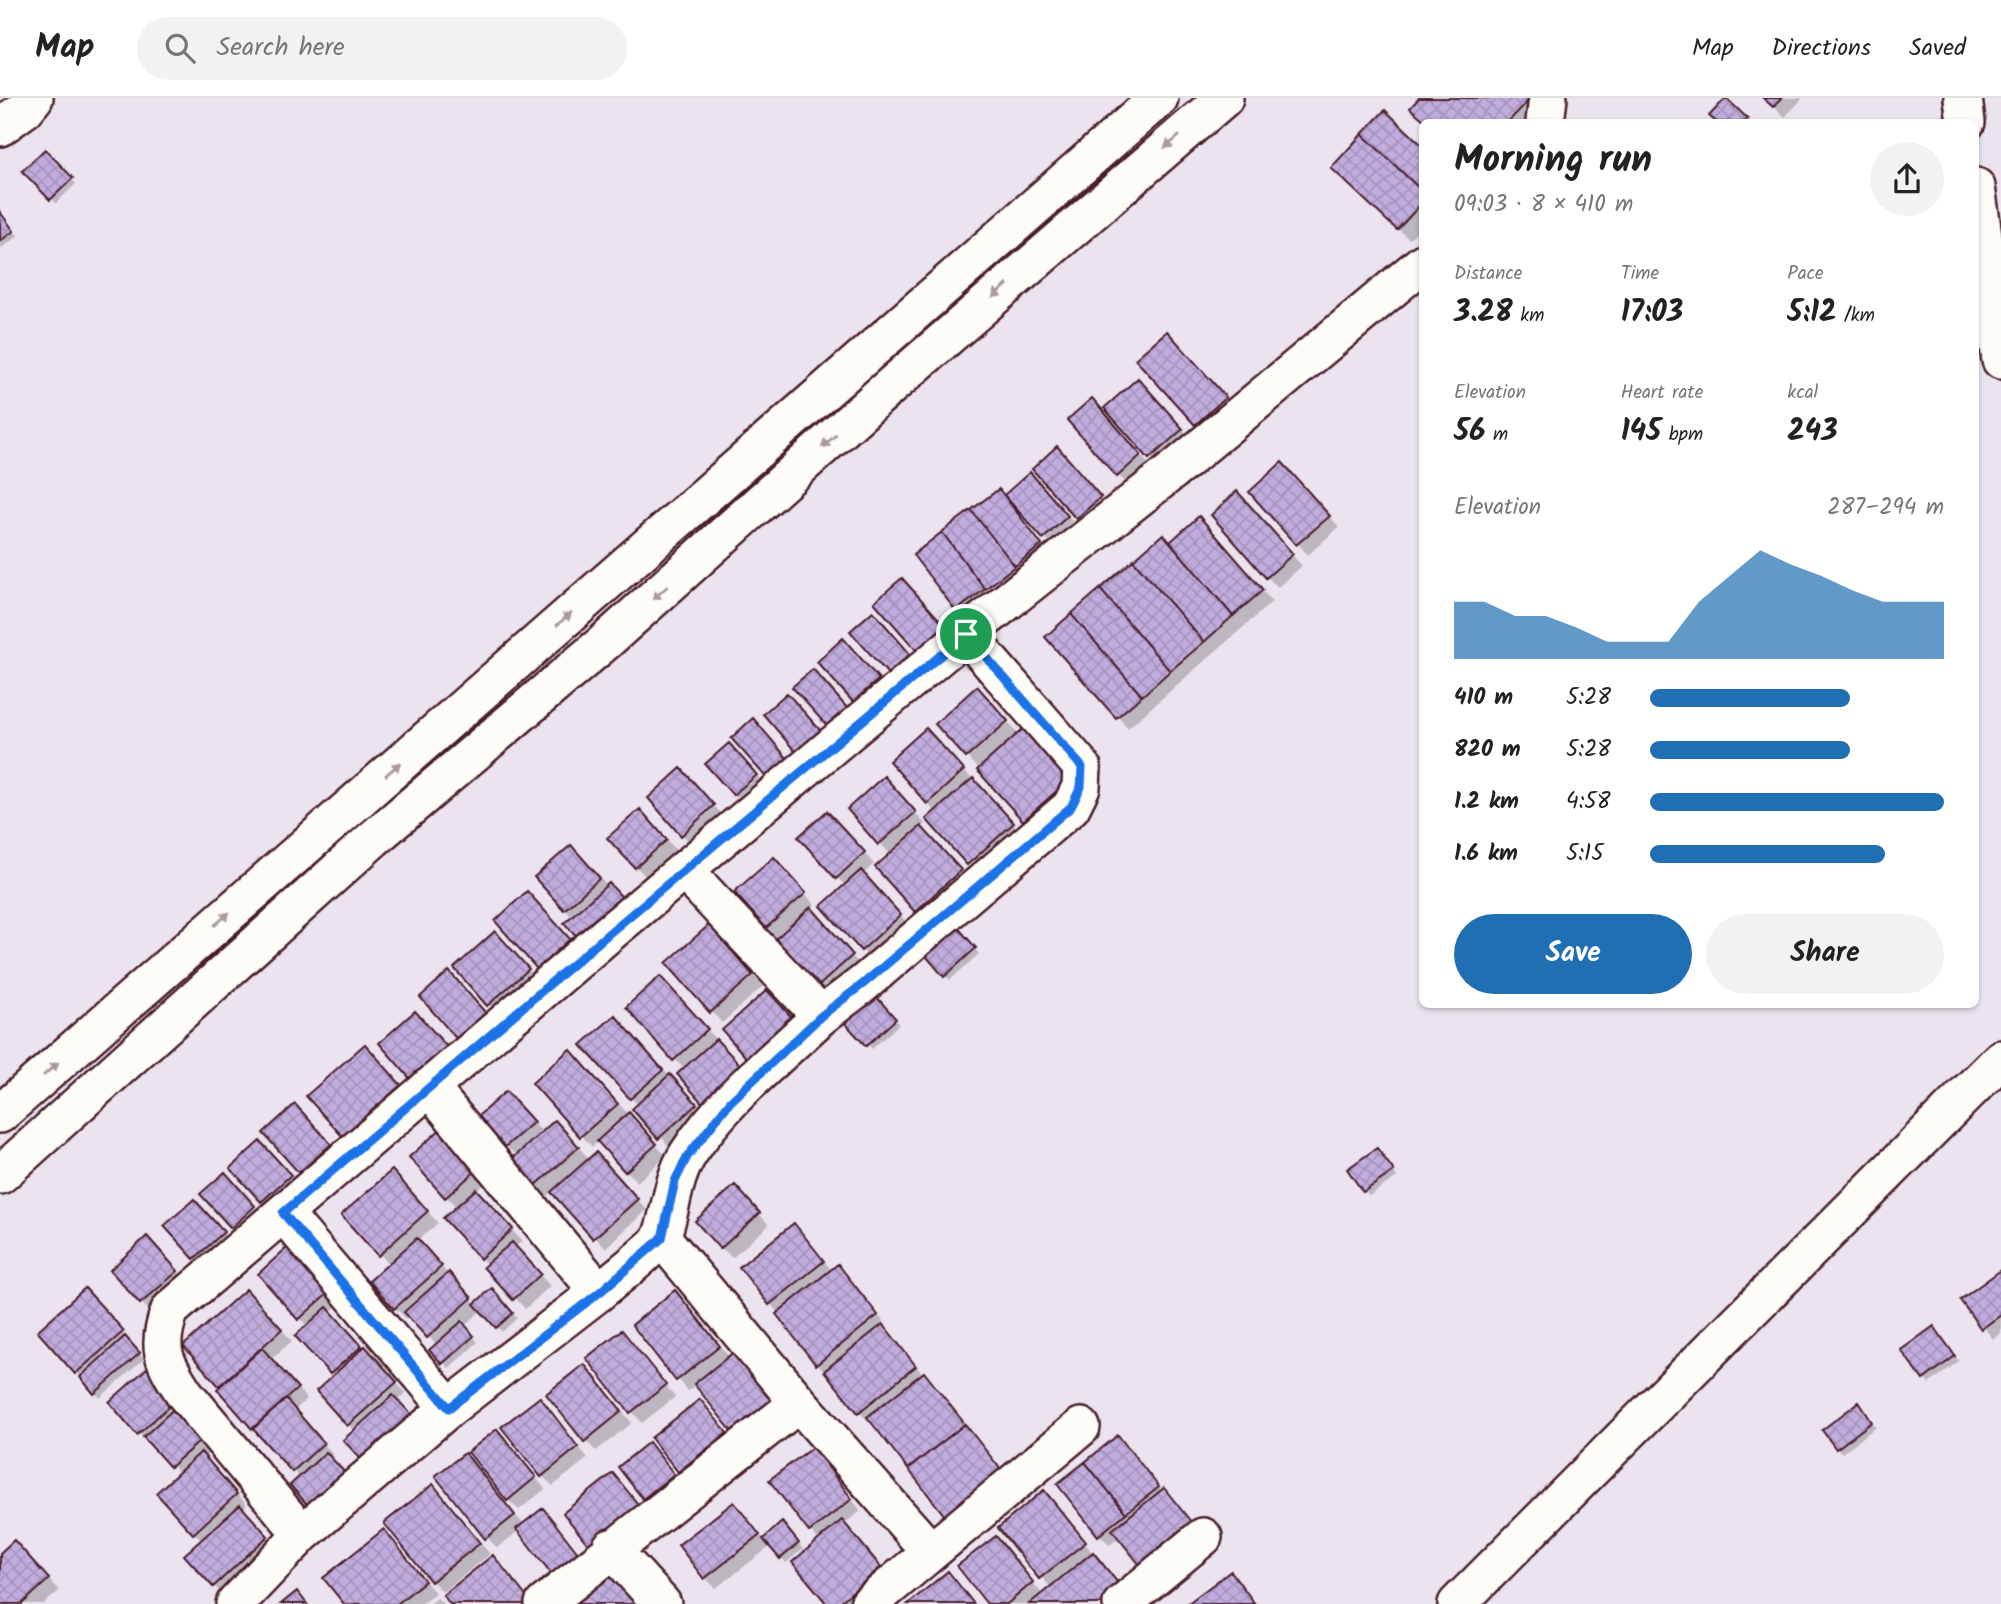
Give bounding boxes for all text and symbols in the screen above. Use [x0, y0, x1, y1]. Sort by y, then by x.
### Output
search box [137, 17, 627, 80]
text: Map [35, 22, 95, 75]
text: Search here [217, 27, 345, 69]
icon: search [161, 29, 199, 67]
text: Map [1692, 29, 1734, 68]
text: Directions [1772, 29, 1871, 68]
text: Saved [1909, 29, 1966, 68]
text: Morning run [1454, 131, 1652, 191]
one-way arrow [1163, 134, 1181, 150]
button: share [1870, 142, 1944, 216]
text: 09:03 · 8 × 410 m [1454, 187, 1633, 223]
text: Distance [1454, 259, 1522, 289]
text: Time [1621, 259, 1659, 289]
text: Pace [1787, 259, 1824, 289]
one-way arrow [991, 283, 1009, 299]
text: 3.28 [1454, 289, 1513, 337]
text: 17:03 [1621, 289, 1683, 337]
text: 5:12 [1787, 289, 1836, 337]
text: km [1513, 301, 1544, 331]
text: /km [1836, 301, 1875, 331]
text: Elevation [1454, 378, 1526, 408]
text: Heart rate [1621, 378, 1703, 408]
text: kcal [1787, 378, 1818, 408]
text: 56 [1454, 408, 1485, 456]
text: 145 [1621, 408, 1661, 456]
text: 243 [1787, 408, 1838, 456]
text: m [1485, 420, 1508, 450]
text: bpm [1661, 420, 1703, 450]
one-way arrow [820, 433, 838, 449]
text: Elevation [1454, 490, 1541, 526]
text: 287–294 m [1827, 490, 1944, 526]
one-way arrow [651, 585, 668, 600]
pin [936, 604, 996, 664]
one-way arrow [556, 612, 573, 627]
icon: arrive [947, 615, 985, 653]
text: 410 m [1454, 680, 1513, 716]
text: 5:28 [1566, 680, 1611, 716]
text: 820 m [1454, 732, 1520, 768]
text: 5:28 [1566, 732, 1611, 768]
one-way arrow [385, 762, 402, 777]
text: 1.2 km [1454, 784, 1519, 820]
text: 4:58 [1566, 784, 1611, 820]
text: 1.6 km [1454, 836, 1518, 872]
text: 5:15 [1566, 836, 1604, 872]
one-way arrow [214, 912, 231, 927]
button: Save [1454, 914, 1692, 994]
button: Share [1706, 914, 1944, 994]
one-way arrow [43, 1062, 60, 1077]

